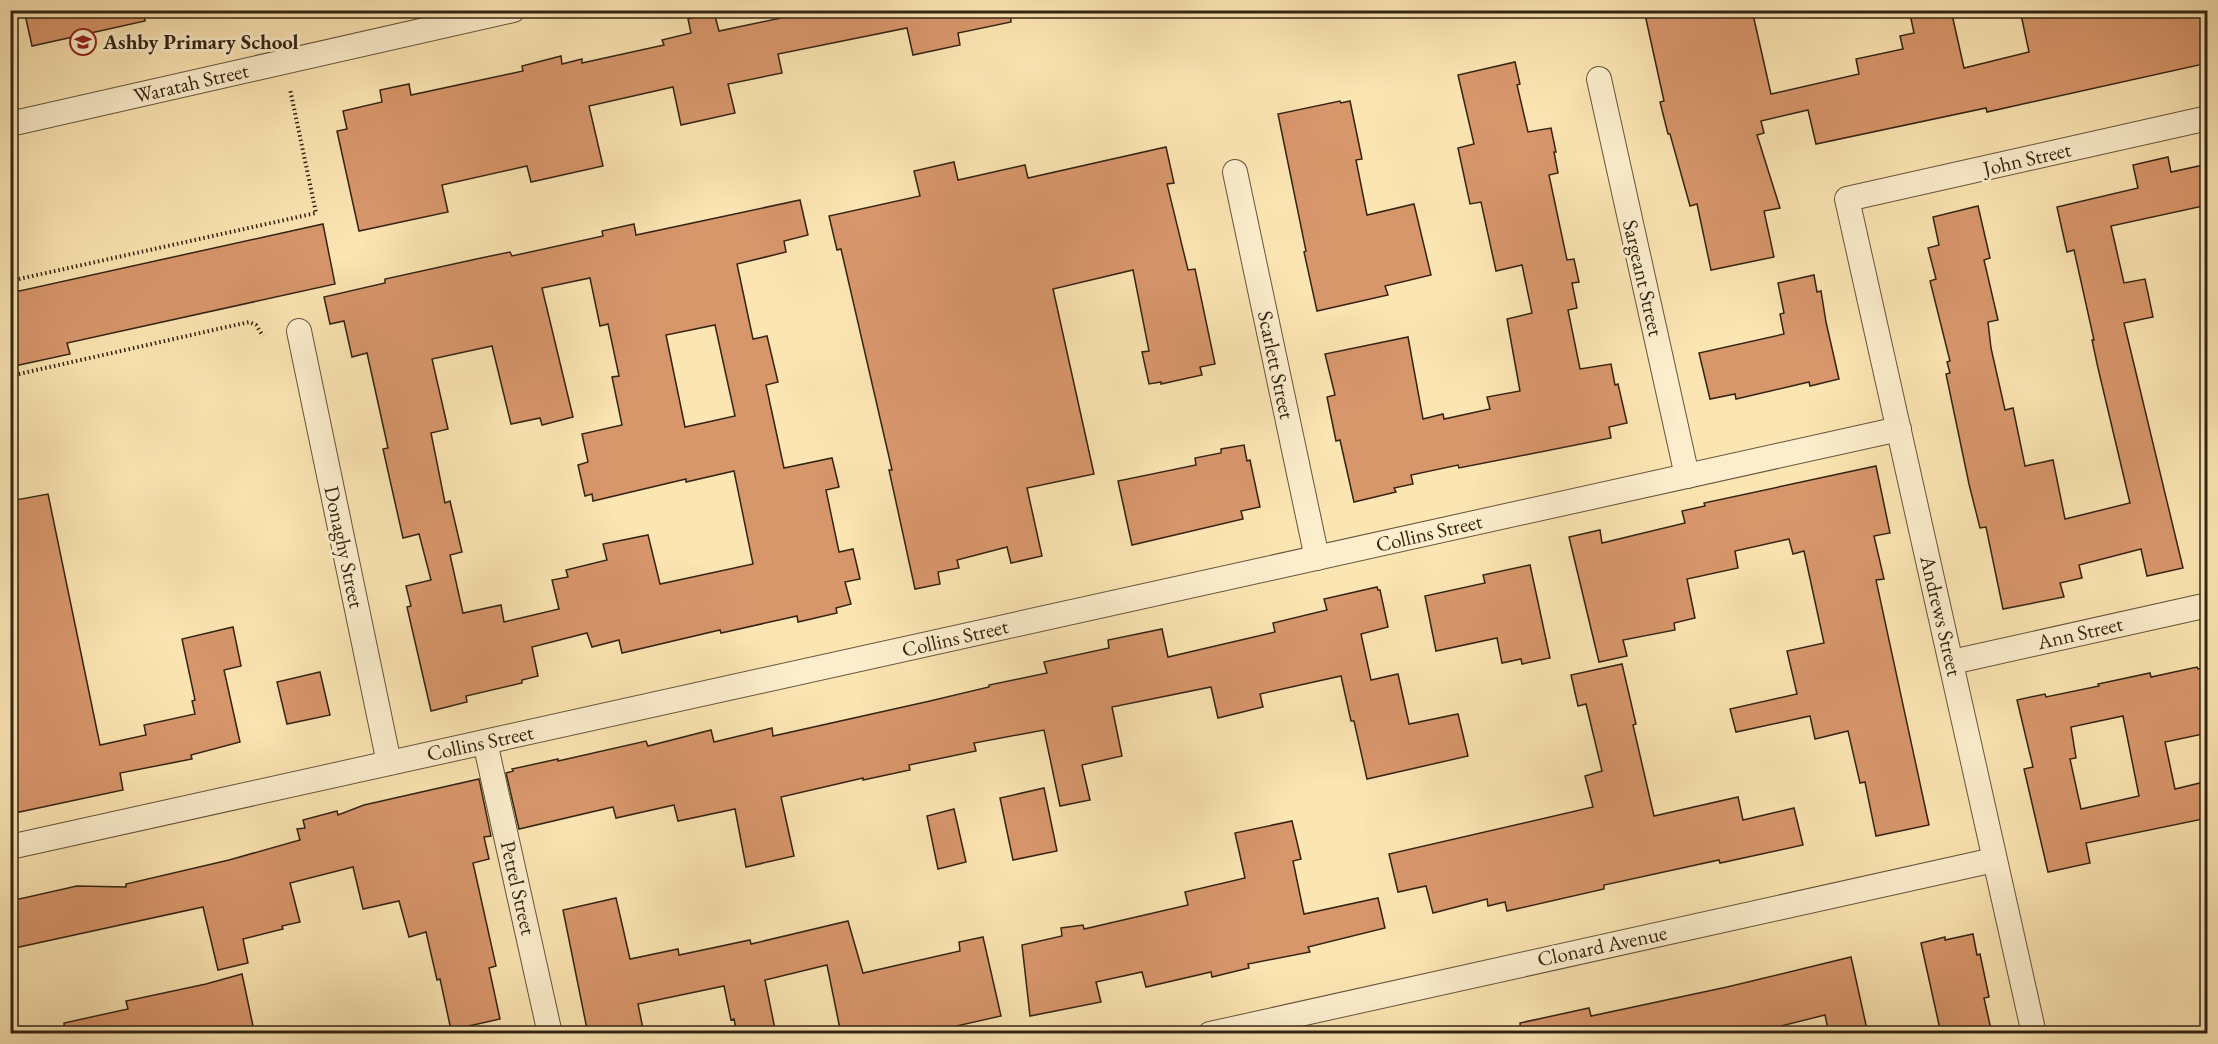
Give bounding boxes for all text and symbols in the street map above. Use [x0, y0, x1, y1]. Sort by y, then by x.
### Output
school or university icon: Ashby Primary School [68, 27, 98, 57]
place label: Ashby Primary School [102, 28, 298, 55]
street label: Waratah Street [131, 56, 251, 109]
street label: John Street [1978, 135, 2074, 182]
street label: Sargeant Street [1617, 217, 1670, 339]
street label: Scarlett Street [1252, 308, 1301, 422]
street label: Donaghy Street [318, 483, 371, 611]
street label: Collins Street [1373, 507, 1485, 558]
street label: Andrews Street [1914, 552, 1969, 679]
street label: Ann Street [2033, 609, 2126, 656]
street label: Collins Street [899, 612, 1011, 663]
street label: Collins Street [424, 718, 536, 767]
street label: Petrel Street [495, 838, 543, 938]
street label: Clonard Avenue [1535, 919, 1669, 972]

